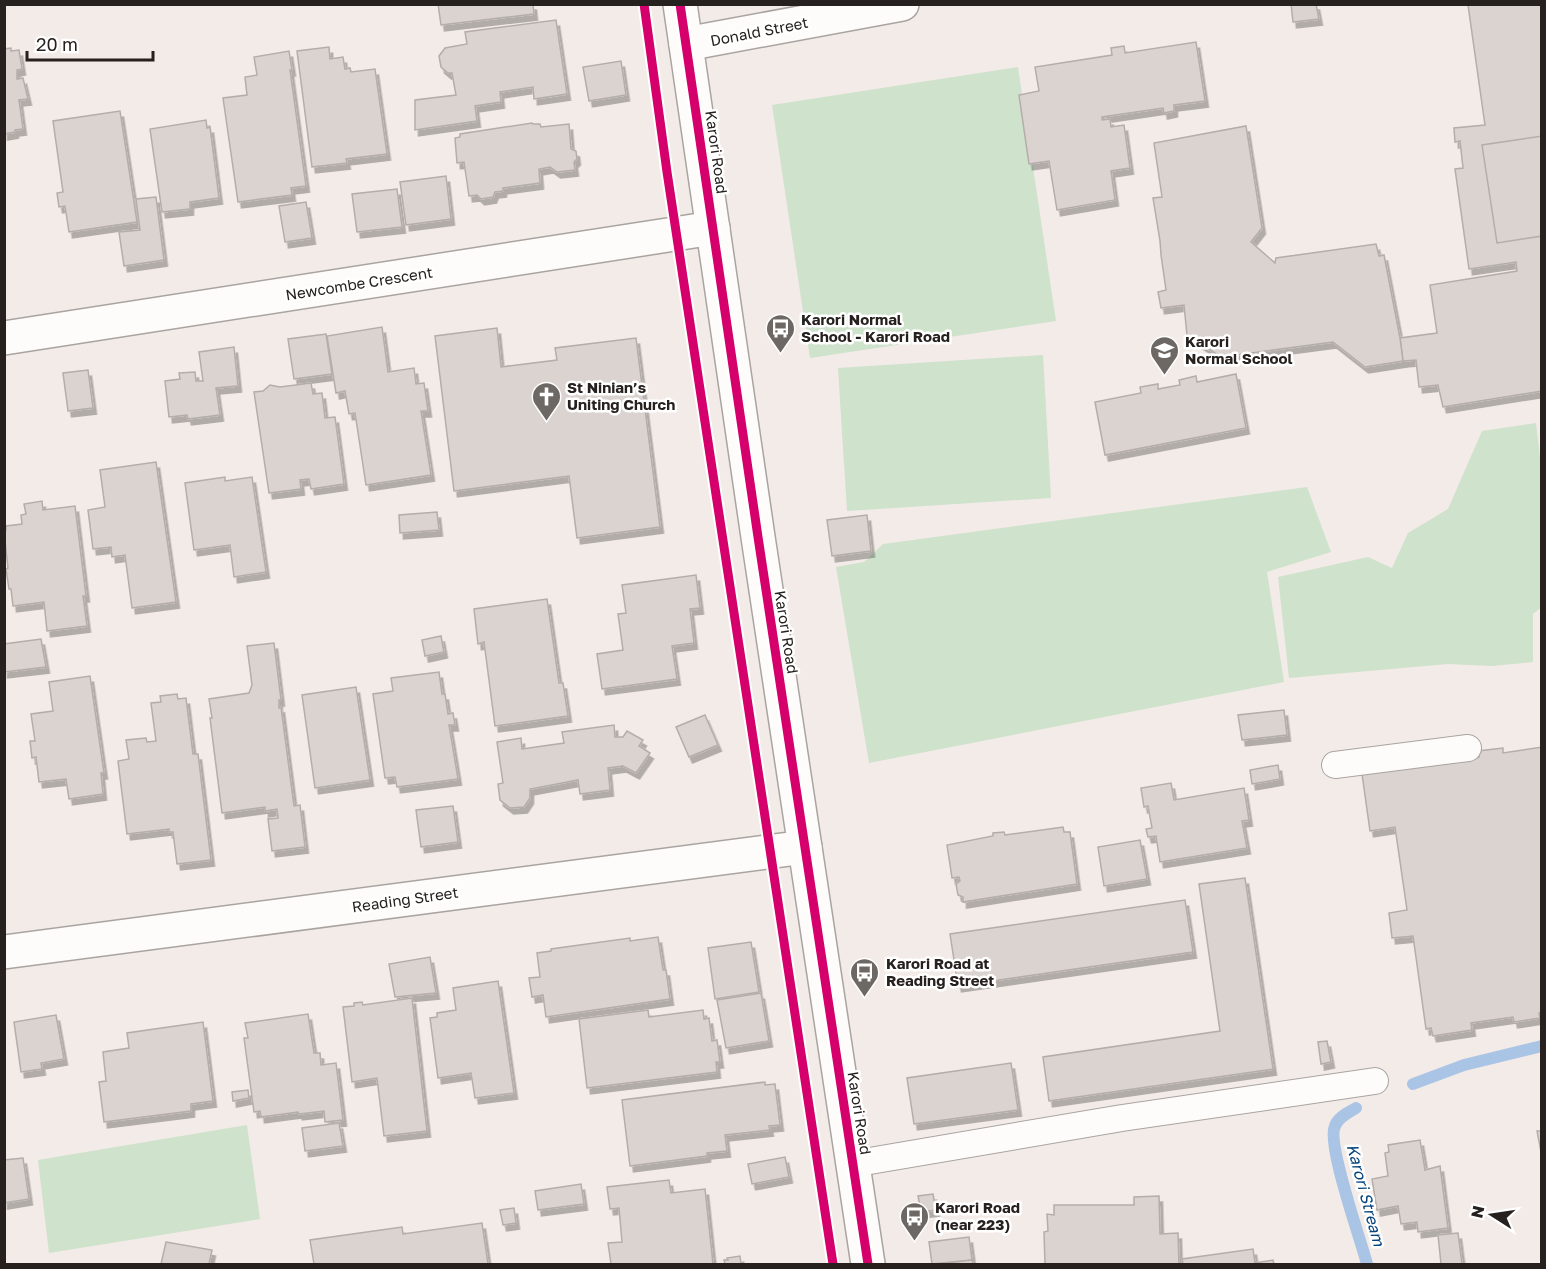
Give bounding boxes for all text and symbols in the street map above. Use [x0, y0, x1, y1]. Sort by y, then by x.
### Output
street label: Donald Street [709, 13, 809, 49]
scale bar [27, 24, 153, 62]
text: 20 m [36, 33, 78, 55]
street label: Karori Road [702, 109, 732, 195]
street label: Newcombe Crescent [284, 262, 434, 304]
place label: Karori Normal School - Karori Road [801, 310, 950, 345]
bus stop icon: Karori Normal School - Karori Road [764, 312, 796, 354]
place label: Karori Normal School [1185, 332, 1293, 367]
school or university icon: Karori Normal School [1148, 334, 1180, 376]
place label: St Ninian’s Uniting Church [567, 378, 675, 413]
church icon: St Ninian’s Uniting Church [530, 380, 562, 422]
street label: Karori Road [772, 589, 802, 675]
street label: Reading Street [351, 883, 459, 915]
place label: Karori Road at Reading Street [886, 954, 994, 989]
bus stop icon: Karori Road at Reading Street [849, 956, 881, 998]
street label: Karori Road [845, 1070, 875, 1156]
water label: Karori Stream [1343, 1142, 1389, 1249]
north arrow [1462, 1185, 1522, 1245]
place label: Karori Road (near 223) [935, 1198, 1020, 1233]
bus stop icon: Karori Road (near 223) [898, 1200, 930, 1242]
text: N [1466, 1204, 1488, 1220]

